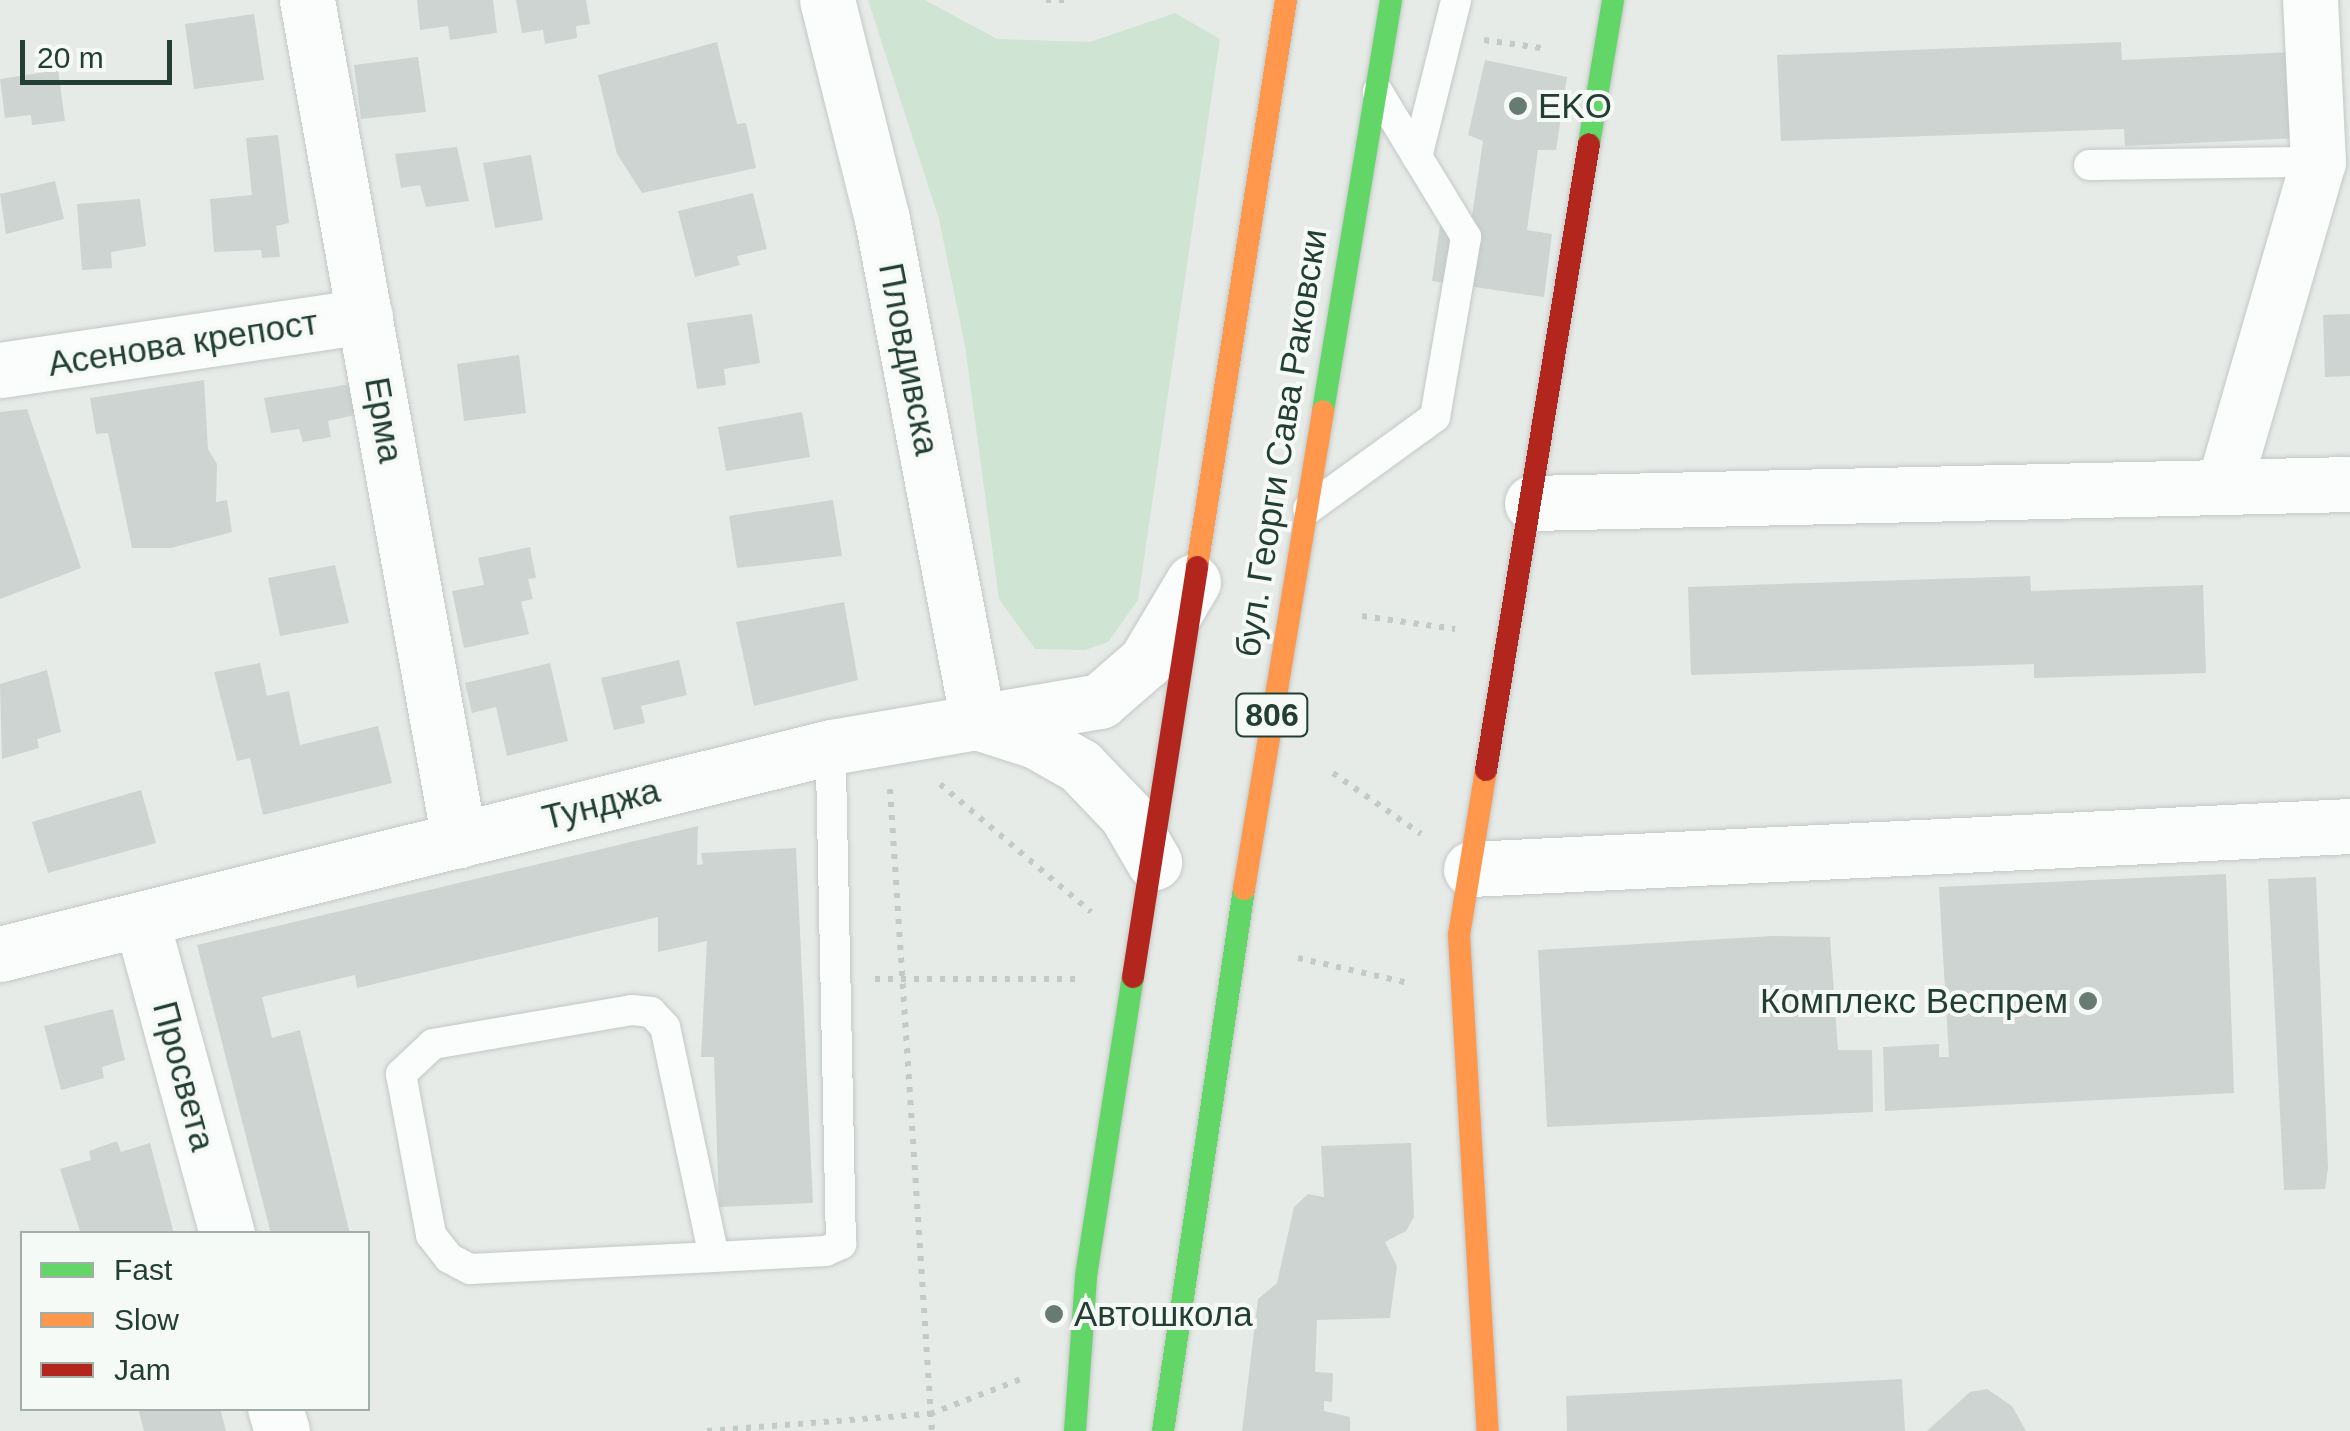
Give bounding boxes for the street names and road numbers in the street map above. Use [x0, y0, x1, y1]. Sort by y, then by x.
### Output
street label: бул. Георги Сава Раковски [1226, 226, 1336, 660]
street label: Пловдивска [870, 259, 948, 459]
street label: Асенова крепост [45, 301, 321, 385]
street label: Ерма [356, 374, 412, 466]
road number: 806 [1234, 688, 1310, 742]
street label: Тунджа [538, 769, 664, 839]
street label: Просвета [144, 997, 224, 1155]

